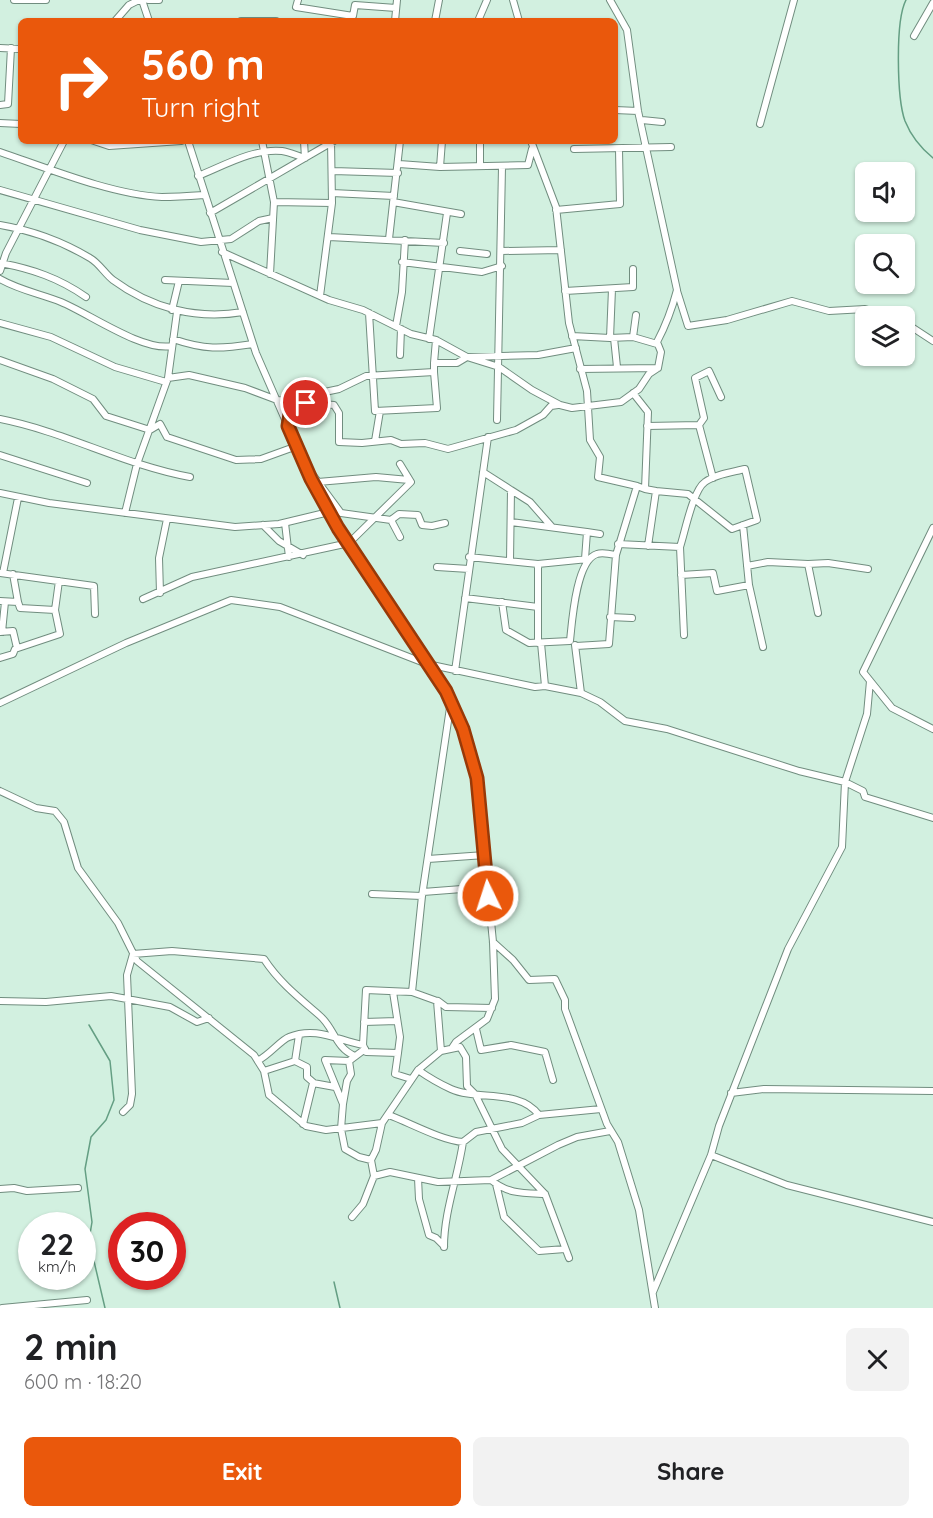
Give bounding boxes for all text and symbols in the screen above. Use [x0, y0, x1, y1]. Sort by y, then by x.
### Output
text: 560 m [141, 38, 265, 91]
icon: right [42, 42, 120, 120]
text: Turn right [141, 90, 260, 124]
map controls [855, 162, 915, 366]
button: sound [855, 162, 915, 222]
button: search [855, 234, 915, 294]
button: layers [855, 306, 915, 366]
pin [280, 377, 331, 428]
icon: arrive [289, 386, 322, 419]
position arrow [456, 864, 520, 928]
speed limit sign: 30 [108, 1212, 186, 1290]
text: 22 [40, 1225, 74, 1263]
text: km/h [38, 1257, 76, 1276]
text: 2 min [24, 1324, 118, 1369]
button: close [846, 1328, 909, 1391]
text: 600 m · 18:20 [24, 1369, 142, 1394]
button: Exit [24, 1437, 461, 1506]
button: Share [473, 1437, 909, 1506]

